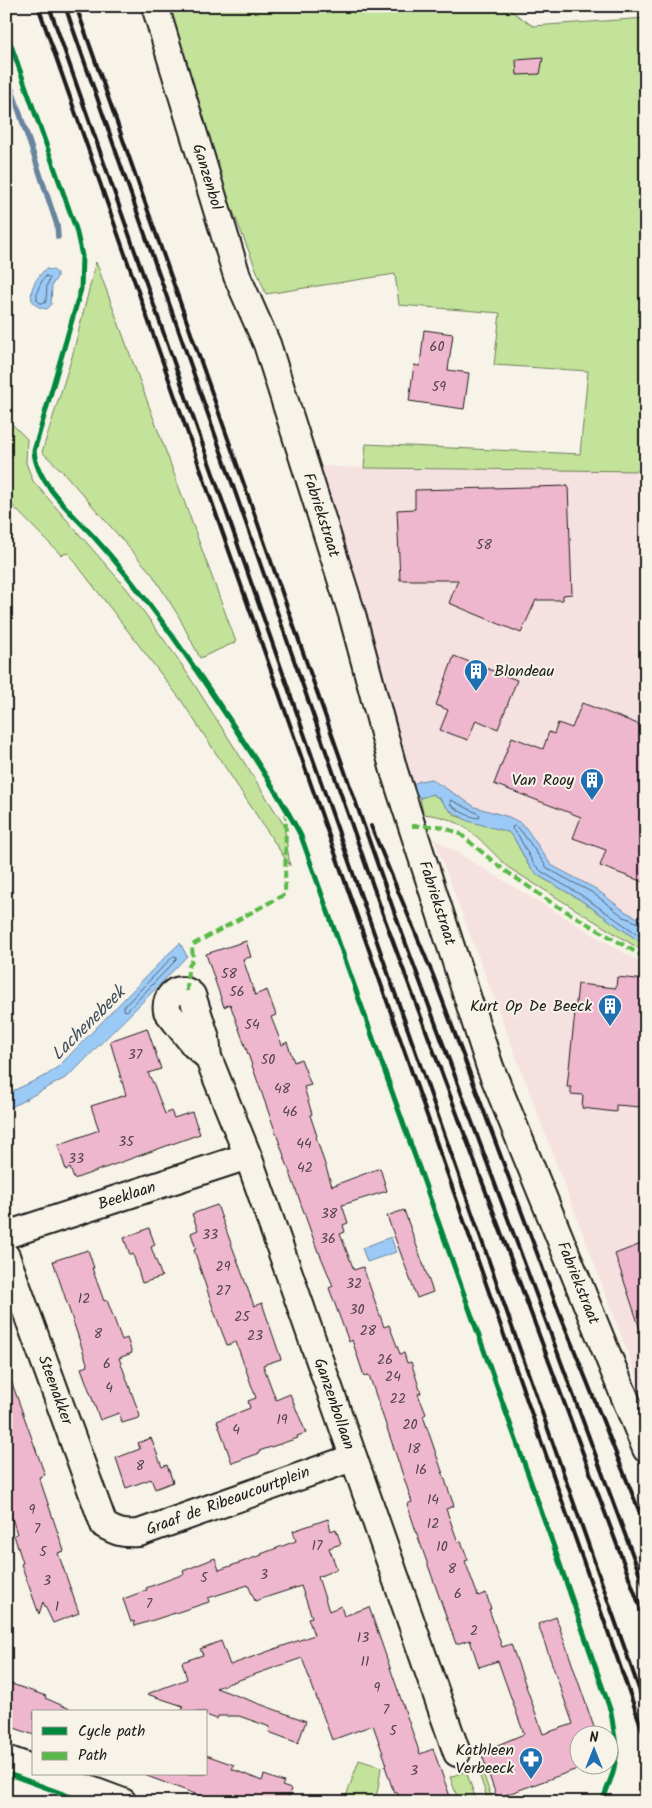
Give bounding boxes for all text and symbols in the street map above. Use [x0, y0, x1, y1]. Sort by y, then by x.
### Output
street label: Ganzenbol [185, 141, 229, 213]
house number: 60 [430, 336, 444, 358]
house number: 59 [432, 376, 446, 398]
street label: Fabriekstraat [296, 469, 347, 561]
house number: 58 [476, 534, 493, 556]
building icon: Blondeau [463, 658, 489, 692]
place label: Blondeau [494, 659, 555, 684]
building icon: Van Rooy [579, 767, 605, 801]
place label: Van Rooy [512, 768, 574, 793]
street label: Fabriekstraat [412, 857, 463, 949]
house number: 58 [221, 963, 238, 985]
water label: Lachenebeek [45, 978, 135, 1068]
house number: 56 [229, 981, 245, 1003]
building icon: Kurt Op De Beeck [597, 993, 623, 1027]
place label: Kurt Op De Beeck [470, 994, 592, 1019]
house number: 54 [244, 1014, 260, 1036]
house number: 37 [128, 1044, 143, 1066]
house number: 50 [261, 1049, 275, 1071]
house number: 48 [274, 1078, 291, 1100]
house number: 46 [282, 1101, 298, 1123]
house number: 35 [118, 1131, 135, 1153]
house number: 44 [296, 1133, 312, 1155]
house number: 33 [68, 1148, 84, 1170]
house number: 42 [297, 1157, 313, 1179]
street label: Beeklaan [95, 1175, 159, 1217]
house number: 38 [321, 1203, 338, 1225]
house number: 33 [202, 1224, 218, 1246]
house number: 36 [320, 1228, 336, 1250]
street label: Fabriekstraat [550, 1238, 606, 1329]
house number: 29 [216, 1256, 231, 1278]
house number: 32 [346, 1273, 362, 1295]
house number: 27 [216, 1280, 231, 1302]
house number: 12 [78, 1288, 90, 1310]
house number: 30 [350, 1299, 365, 1321]
house number: 25 [234, 1306, 251, 1328]
house number: 28 [360, 1320, 377, 1342]
house number: 8 [94, 1323, 103, 1345]
house number: 23 [247, 1325, 263, 1347]
house number: 26 [377, 1349, 393, 1371]
street label: Steenakker [31, 1352, 80, 1430]
house number: 6 [103, 1353, 111, 1375]
street label: Ganzenbollaan [307, 1355, 361, 1453]
house number: 24 [385, 1366, 401, 1388]
house number: 4 [105, 1377, 113, 1399]
house number: 22 [390, 1388, 406, 1410]
house number: 19 [276, 1409, 288, 1431]
house number: 20 [402, 1414, 418, 1436]
house number: 4 [232, 1419, 240, 1441]
house number: 18 [408, 1438, 421, 1460]
house number: 8 [136, 1455, 145, 1477]
house number: 16 [415, 1459, 427, 1481]
street label: Graaf de Ribeaucourtplein [143, 1460, 313, 1542]
house number: 14 [427, 1489, 439, 1511]
house number: 9 [29, 1499, 36, 1521]
house number: 12 [427, 1513, 439, 1535]
house number: 7 [34, 1518, 41, 1540]
house number: 17 [312, 1535, 323, 1557]
house number: 10 [436, 1536, 448, 1558]
house number: 5 [39, 1541, 48, 1563]
house number: 8 [448, 1558, 457, 1580]
house number: 3 [260, 1564, 268, 1586]
house number: 5 [200, 1567, 209, 1589]
house number: 3 [43, 1570, 51, 1592]
house number: 6 [454, 1583, 462, 1605]
house number: 7 [146, 1593, 153, 1615]
house number: 1 [55, 1596, 59, 1618]
house number: 2 [470, 1620, 478, 1642]
house number: 13 [357, 1627, 369, 1649]
house number: 11 [361, 1651, 369, 1673]
house number: 9 [374, 1677, 381, 1699]
house number: 7 [383, 1699, 390, 1721]
legend [32, 1710, 208, 1776]
text: Cycle path [78, 1720, 145, 1744]
house number: 5 [389, 1720, 398, 1742]
north arrow [570, 1726, 620, 1776]
text: N [590, 1727, 599, 1749]
place label: Kathleen Verbeeck [455, 1738, 514, 1781]
text: Path [78, 1744, 107, 1768]
pharmacy icon: Kathleen Verbeeck [518, 1746, 544, 1780]
house number: 3 [410, 1760, 418, 1782]

